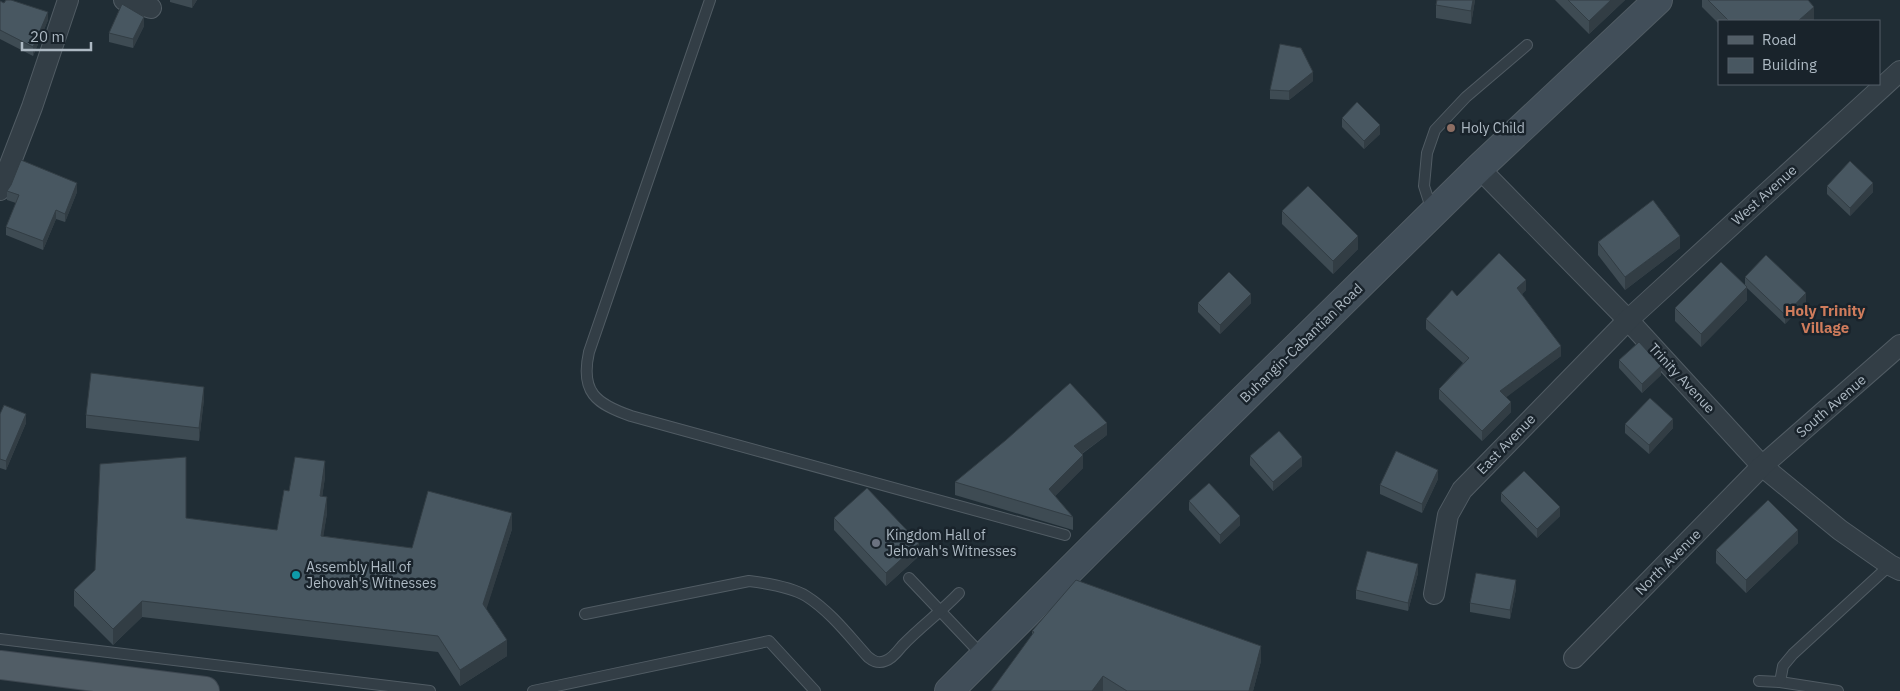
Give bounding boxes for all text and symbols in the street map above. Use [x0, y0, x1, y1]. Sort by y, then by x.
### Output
scale bar [22, 20, 91, 52]
legend [1718, 20, 1880, 85]
text: 20 m [30, 27, 65, 46]
text: Road [1762, 30, 1797, 49]
text: Building [1762, 55, 1817, 74]
place label: Holy Child [1461, 119, 1525, 137]
marker: Holy Child [1445, 122, 1457, 134]
street label: West Avenue [1728, 161, 1801, 229]
street label: Buhangin-Cabantian Road [1236, 280, 1366, 406]
district label: Holy Trinity Village [1785, 301, 1865, 337]
street label: Trinity Avenue [1645, 339, 1719, 417]
street label: South Avenue [1792, 371, 1870, 441]
street label: East Avenue [1473, 410, 1540, 478]
street label: North Avenue [1631, 525, 1705, 599]
place label: Kingdom Hall of Jehovah's Witnesses [886, 526, 1017, 560]
marker: Kingdom Hall of Jehovah's Witnesses [870, 537, 882, 549]
place label: Assembly Hall of Jehovah's Witnesses [306, 558, 437, 592]
marker: Assembly Hall of Jehovah's Witnesses [290, 569, 302, 581]

